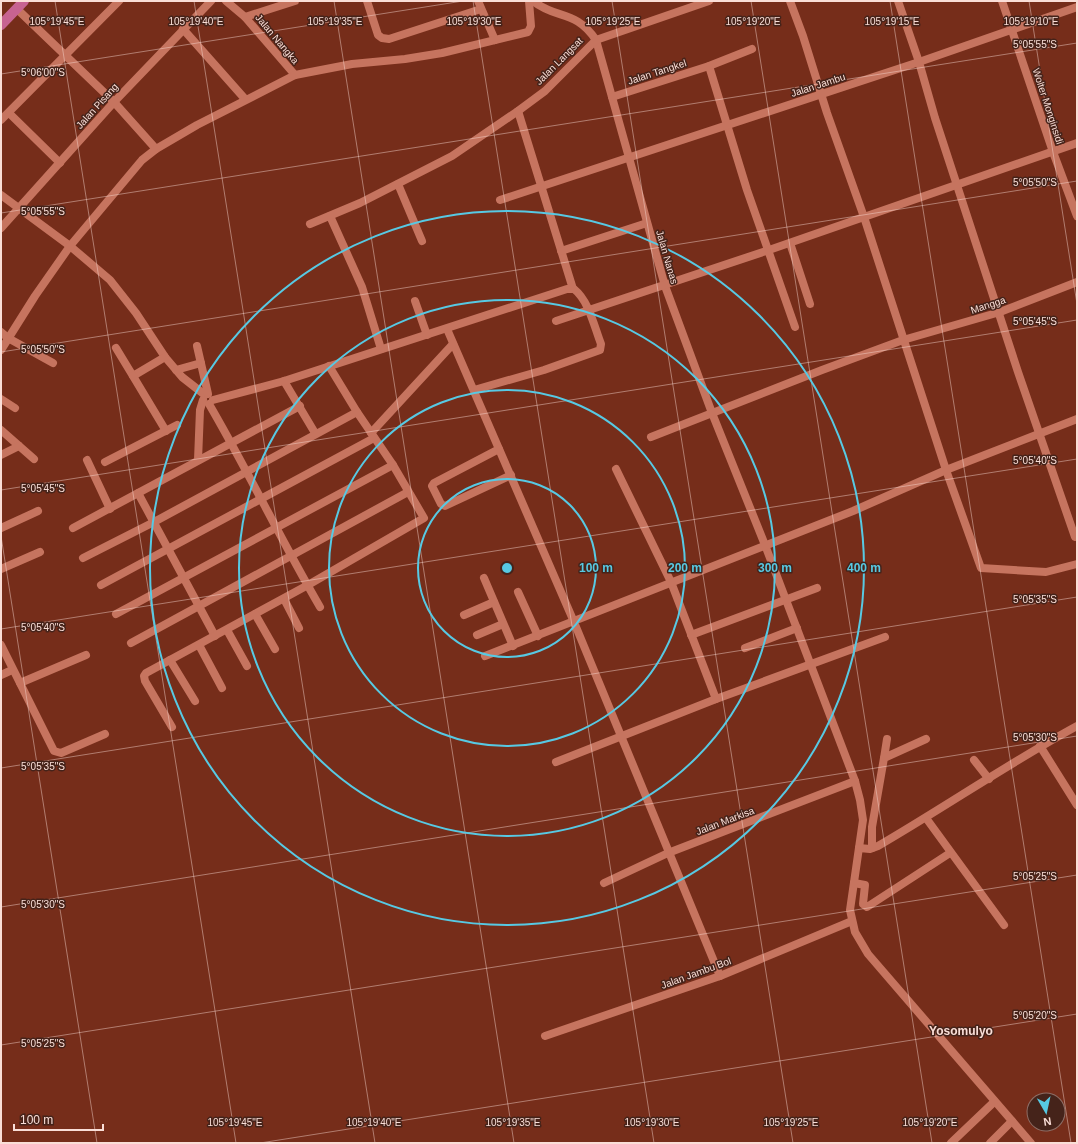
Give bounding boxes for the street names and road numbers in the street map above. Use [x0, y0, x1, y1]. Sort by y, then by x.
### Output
street label: Jalan Nangka [253, 12, 301, 66]
street label: Jalan Langsat [533, 35, 585, 87]
street label: Jalan Tangkel [626, 57, 688, 87]
street label: Wolter Monginsidi [1031, 67, 1065, 145]
street label: Jalan Jambu [789, 71, 847, 99]
street label: Jalan Pisang [74, 81, 120, 131]
street label: Jalan Nanas [654, 229, 680, 285]
street label: Mangga [969, 294, 1007, 316]
street label: Jalan Markisa [694, 805, 756, 837]
street label: Jalan Jambu Bol [659, 955, 733, 991]

